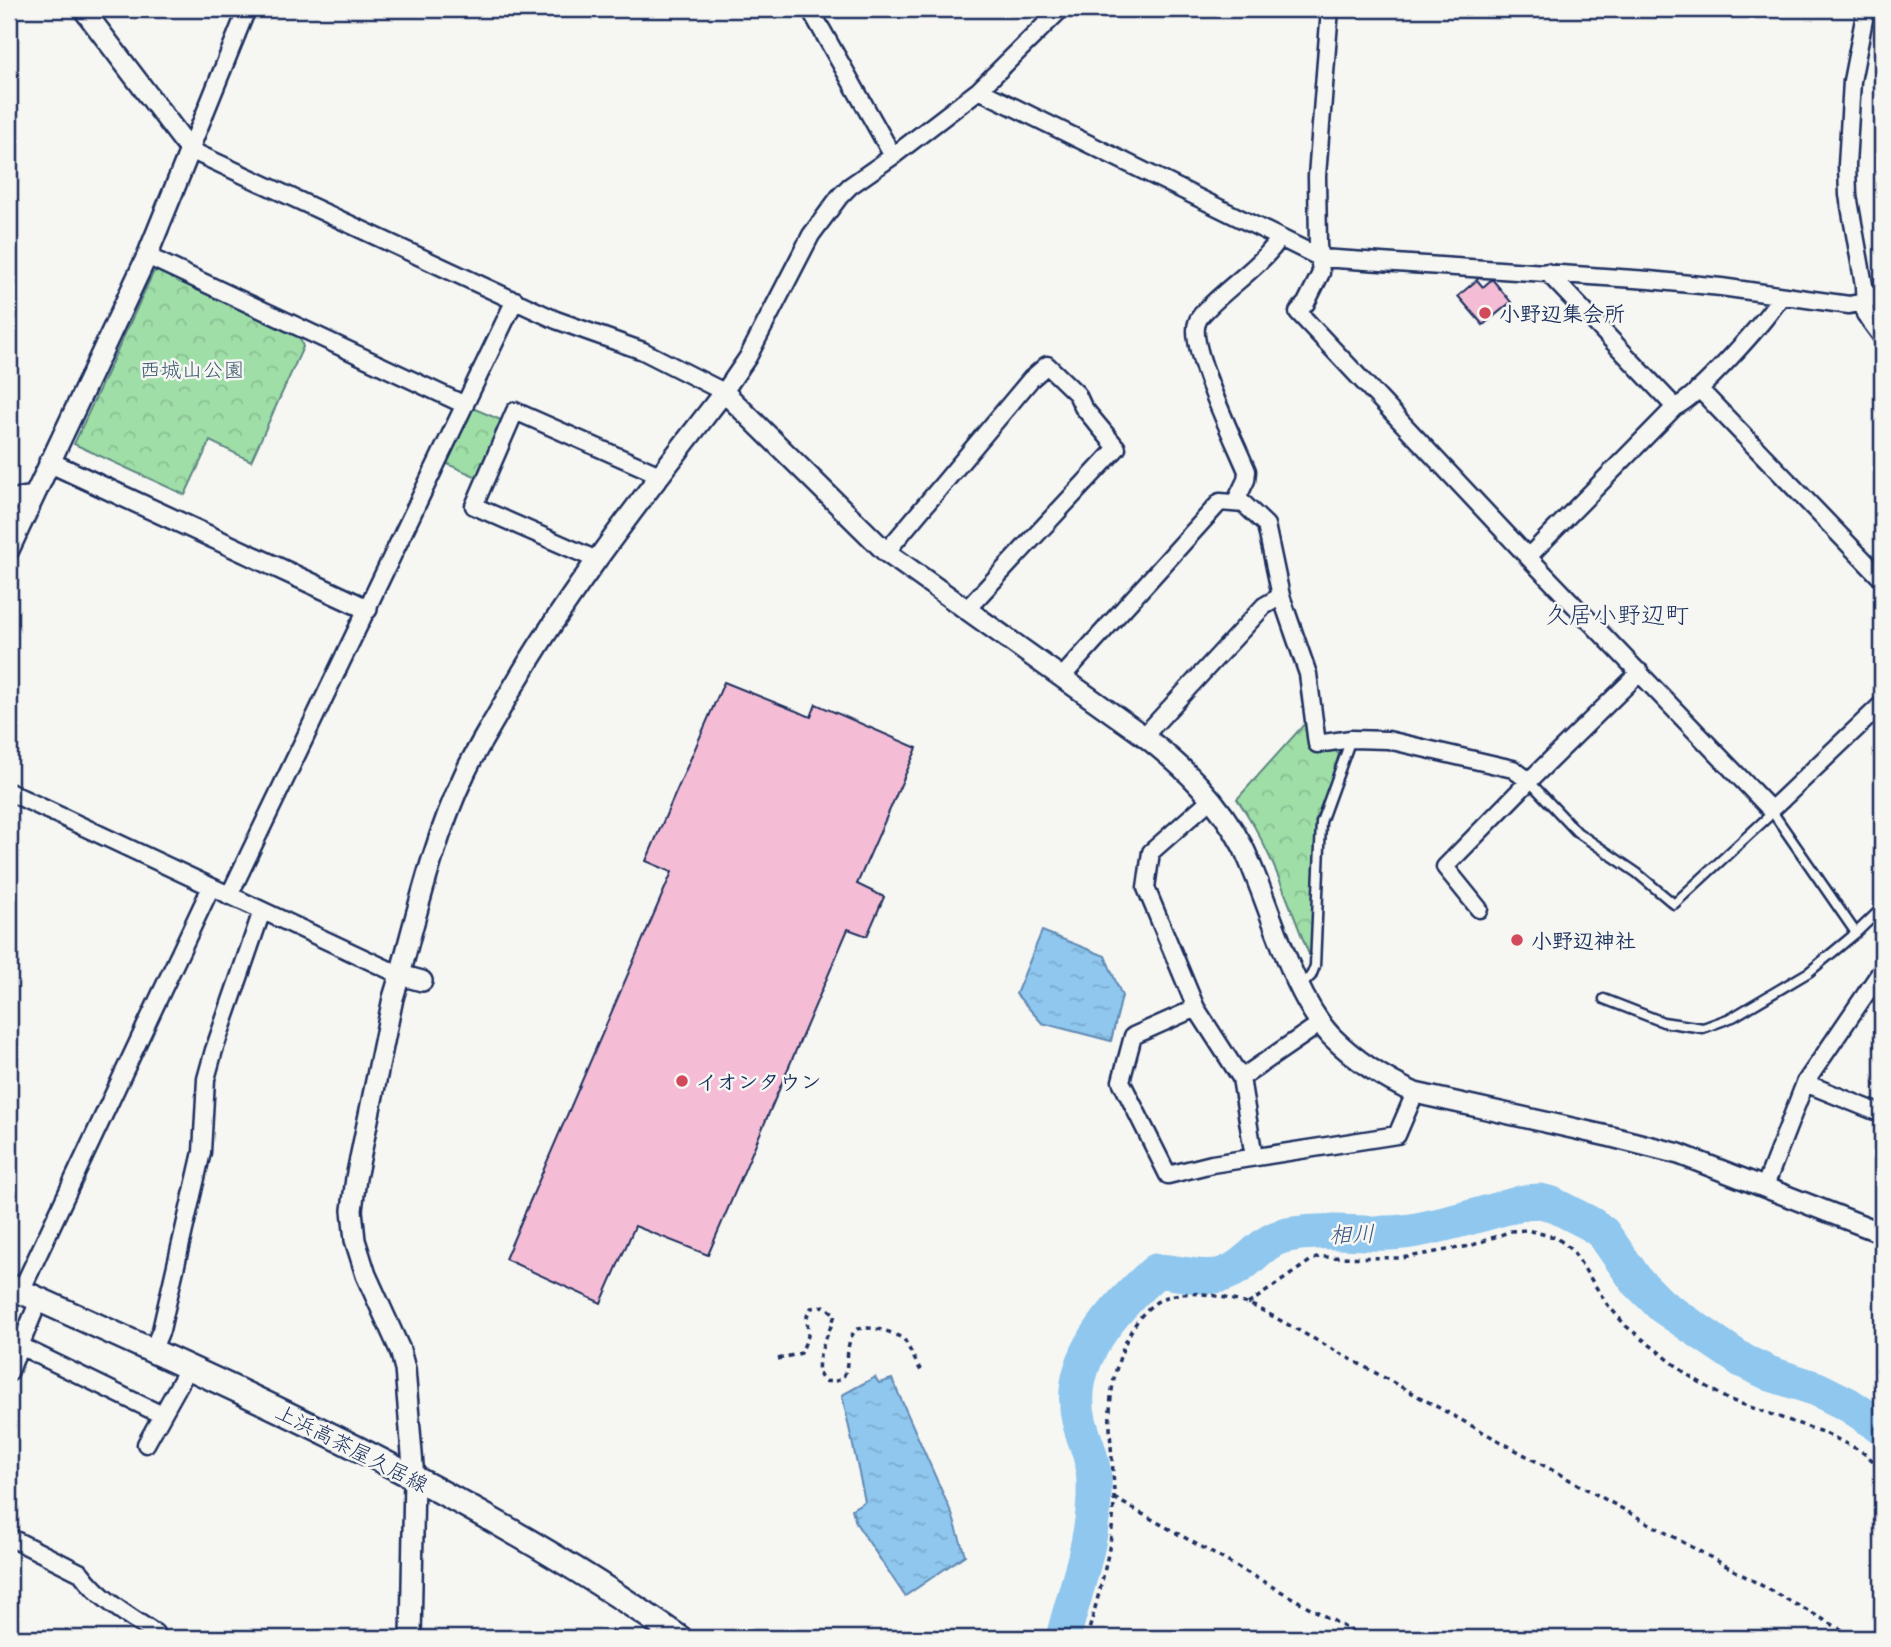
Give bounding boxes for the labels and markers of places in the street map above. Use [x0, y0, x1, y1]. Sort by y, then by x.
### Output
place label: 小野辺集会所 [1499, 301, 1625, 326]
marker: 小野辺集会所 [1477, 305, 1493, 321]
place label: 小野辺神社 [1531, 928, 1636, 953]
marker: 小野辺神社 [1509, 932, 1525, 948]
place label: イオンタウン [696, 1069, 822, 1094]
marker: イオンタウン [674, 1073, 690, 1089]

